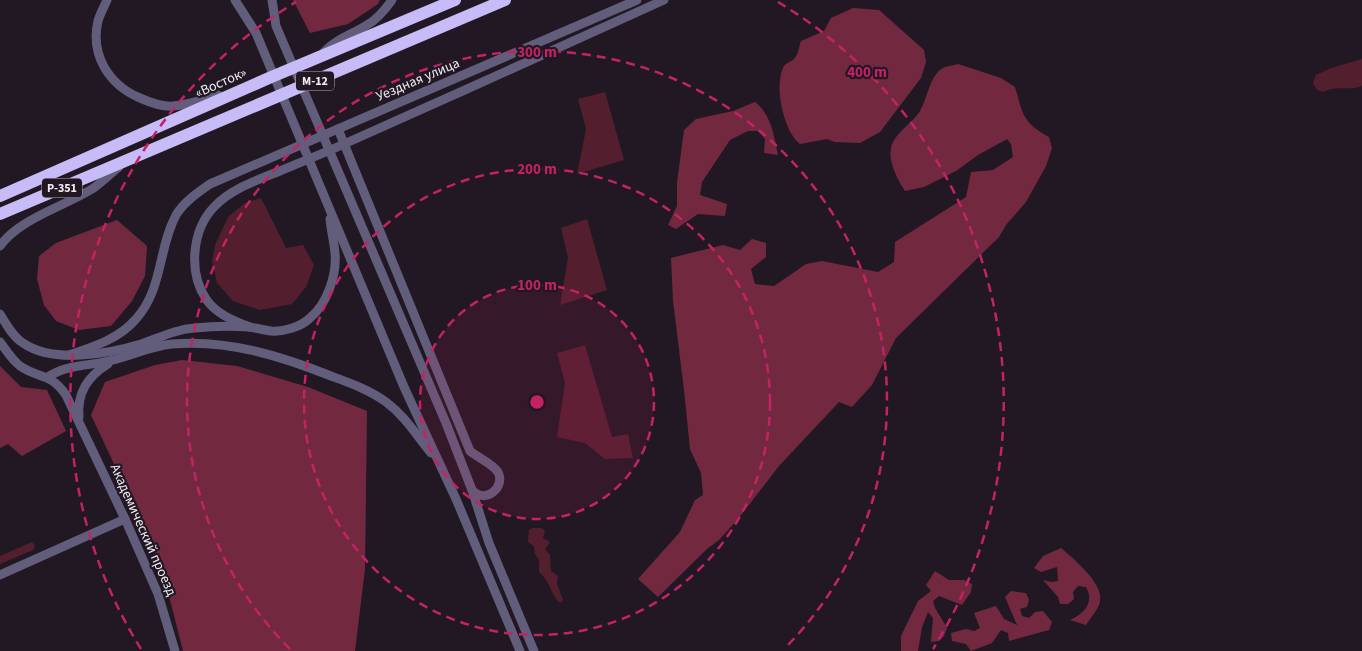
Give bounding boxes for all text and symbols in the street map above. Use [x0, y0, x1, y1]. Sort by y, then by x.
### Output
text: 300 m [517, 42, 557, 63]
street label: Уездная улица [373, 53, 463, 107]
text: 400 m [847, 62, 887, 83]
street label: «Восток» [192, 63, 250, 103]
road number: М-12 [296, 72, 334, 90]
text: 200 m [517, 159, 557, 180]
road number: Р-351 [42, 178, 82, 198]
text: 100 m [517, 275, 557, 296]
centre of rings [528, 393, 546, 411]
street label: Академический проезд [105, 461, 181, 600]

